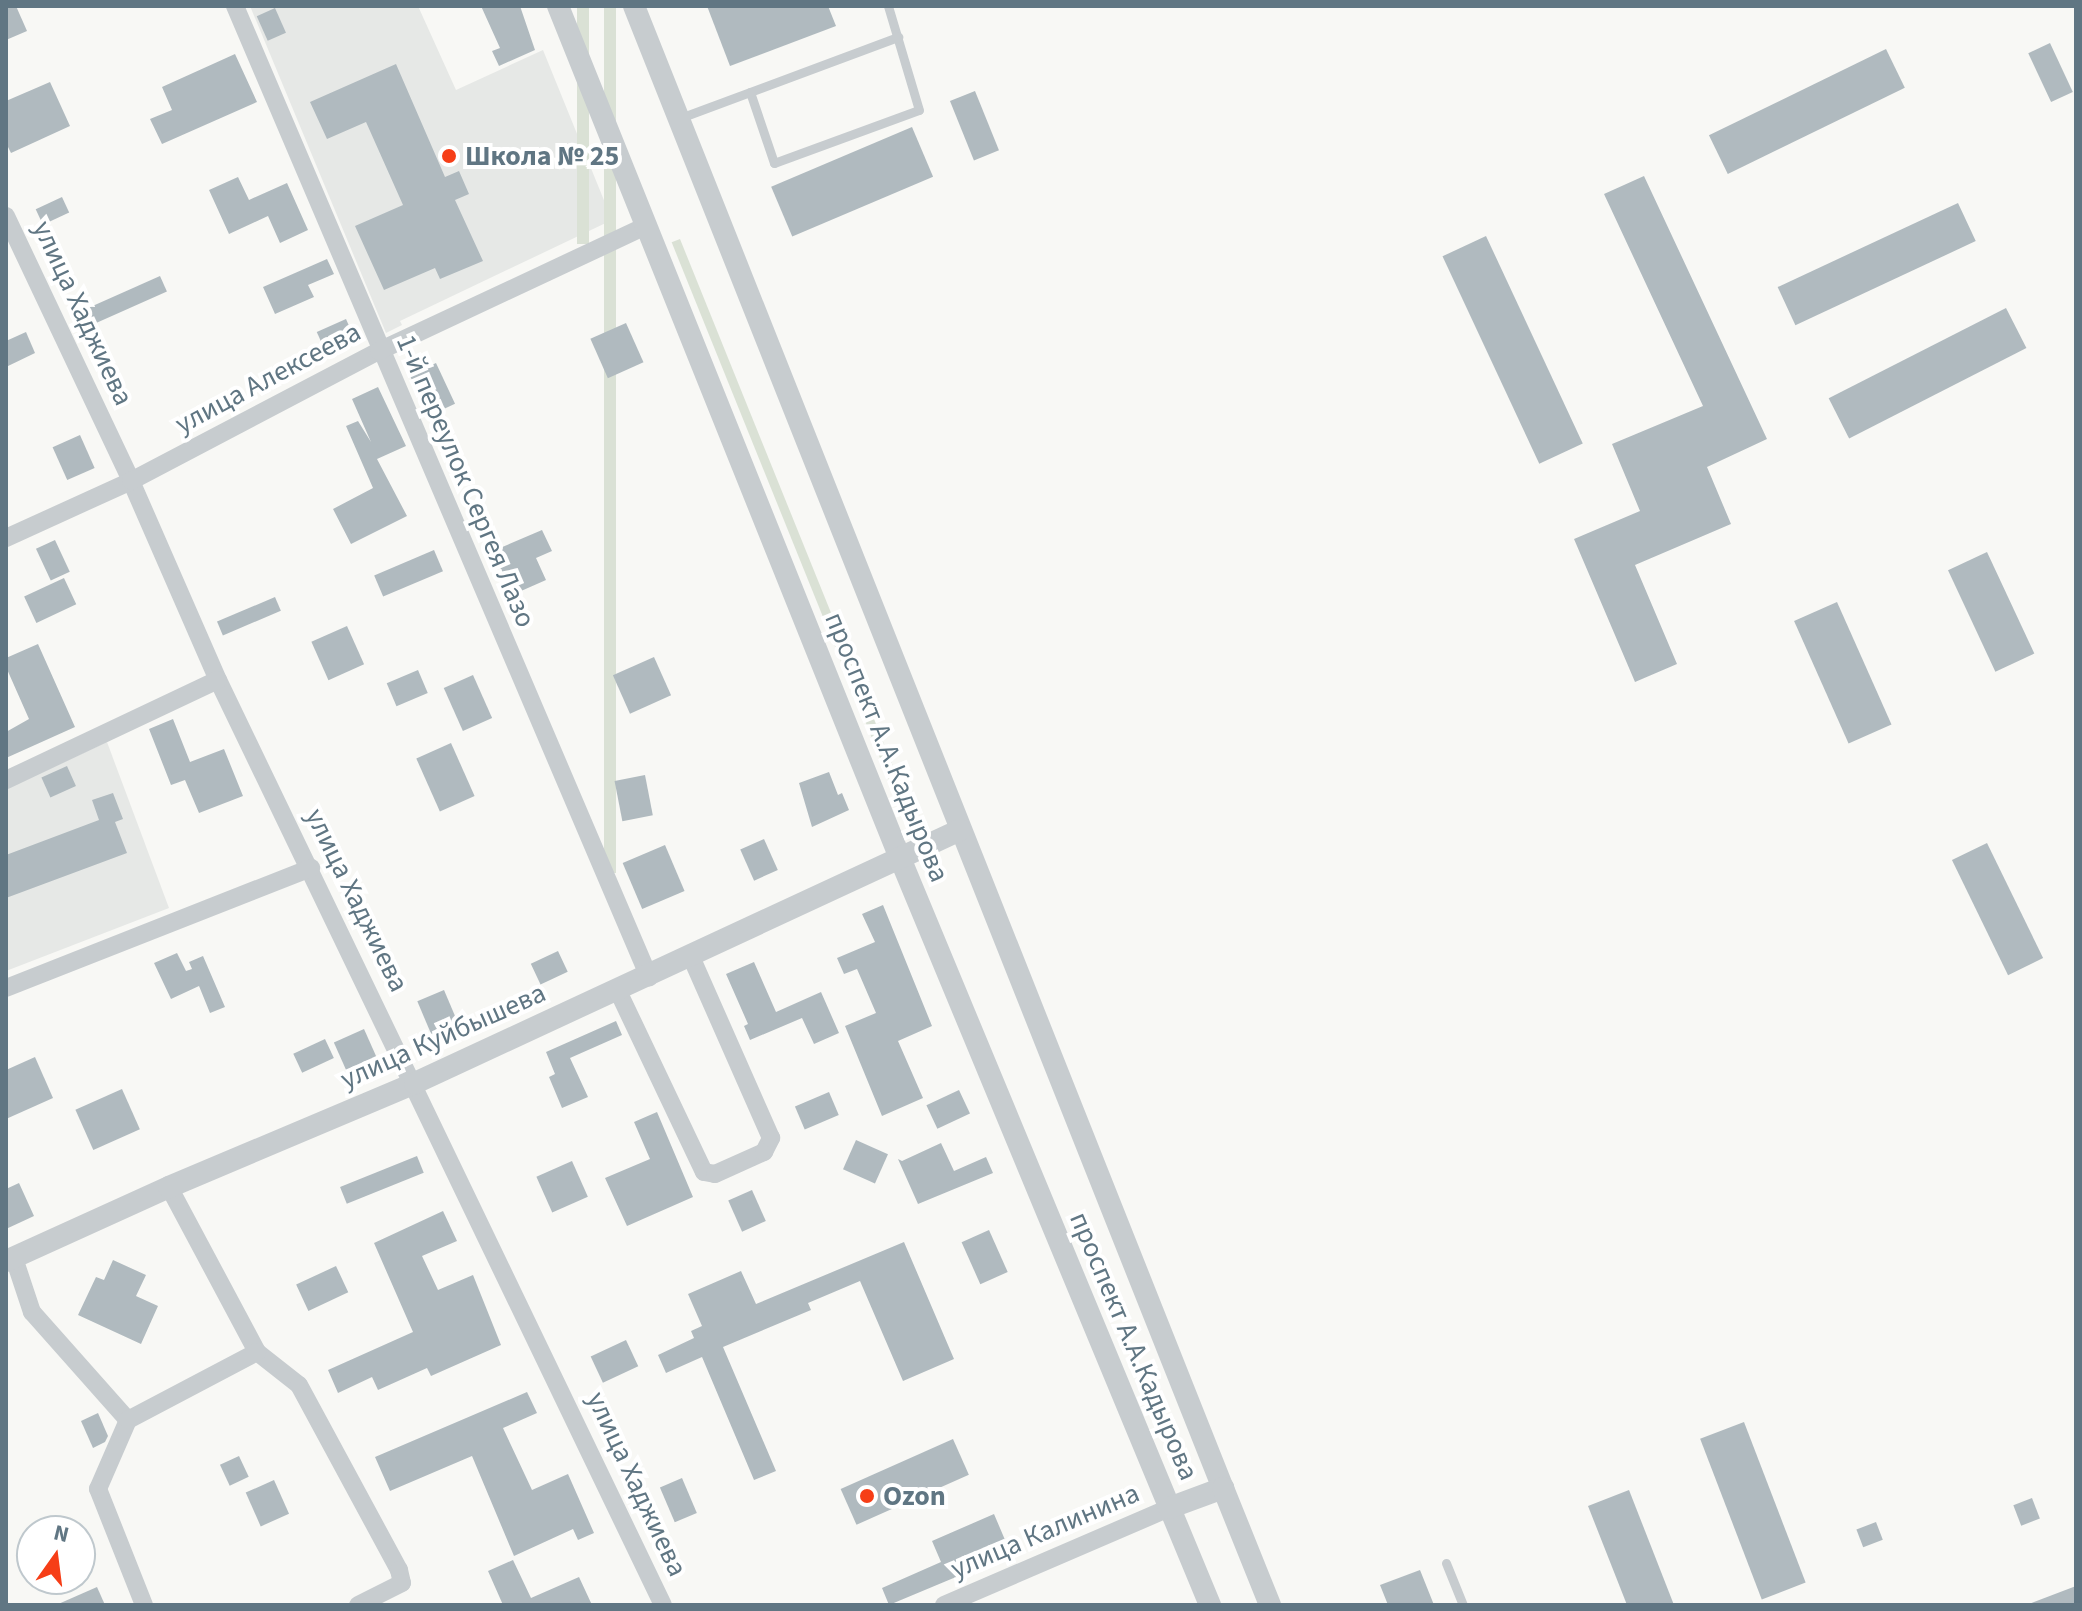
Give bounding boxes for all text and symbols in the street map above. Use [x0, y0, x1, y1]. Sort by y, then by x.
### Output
place label: Школа № 25 [465, 139, 619, 173]
marker: Школа № 25 [440, 147, 458, 165]
street label: улица Хаджиева [26, 215, 140, 411]
street label: улица Алексеева [170, 315, 366, 441]
street label: 1-й переулок Сергея Лазо [389, 330, 543, 632]
street label: проспект А.А.Кадырова [818, 607, 956, 887]
street label: улица Хаджиева [298, 803, 416, 997]
street label: улица Куйбышева [335, 976, 551, 1096]
street label: проспект А.А.Кадырова [1062, 1207, 1206, 1485]
street label: улица Хаджиева [580, 1386, 694, 1582]
street label: улица Калинина [946, 1476, 1144, 1586]
place label: Ozon [883, 1479, 946, 1513]
marker: Ozon [858, 1487, 876, 1505]
north arrow [16, 1515, 96, 1595]
text: N [50, 1516, 72, 1551]

